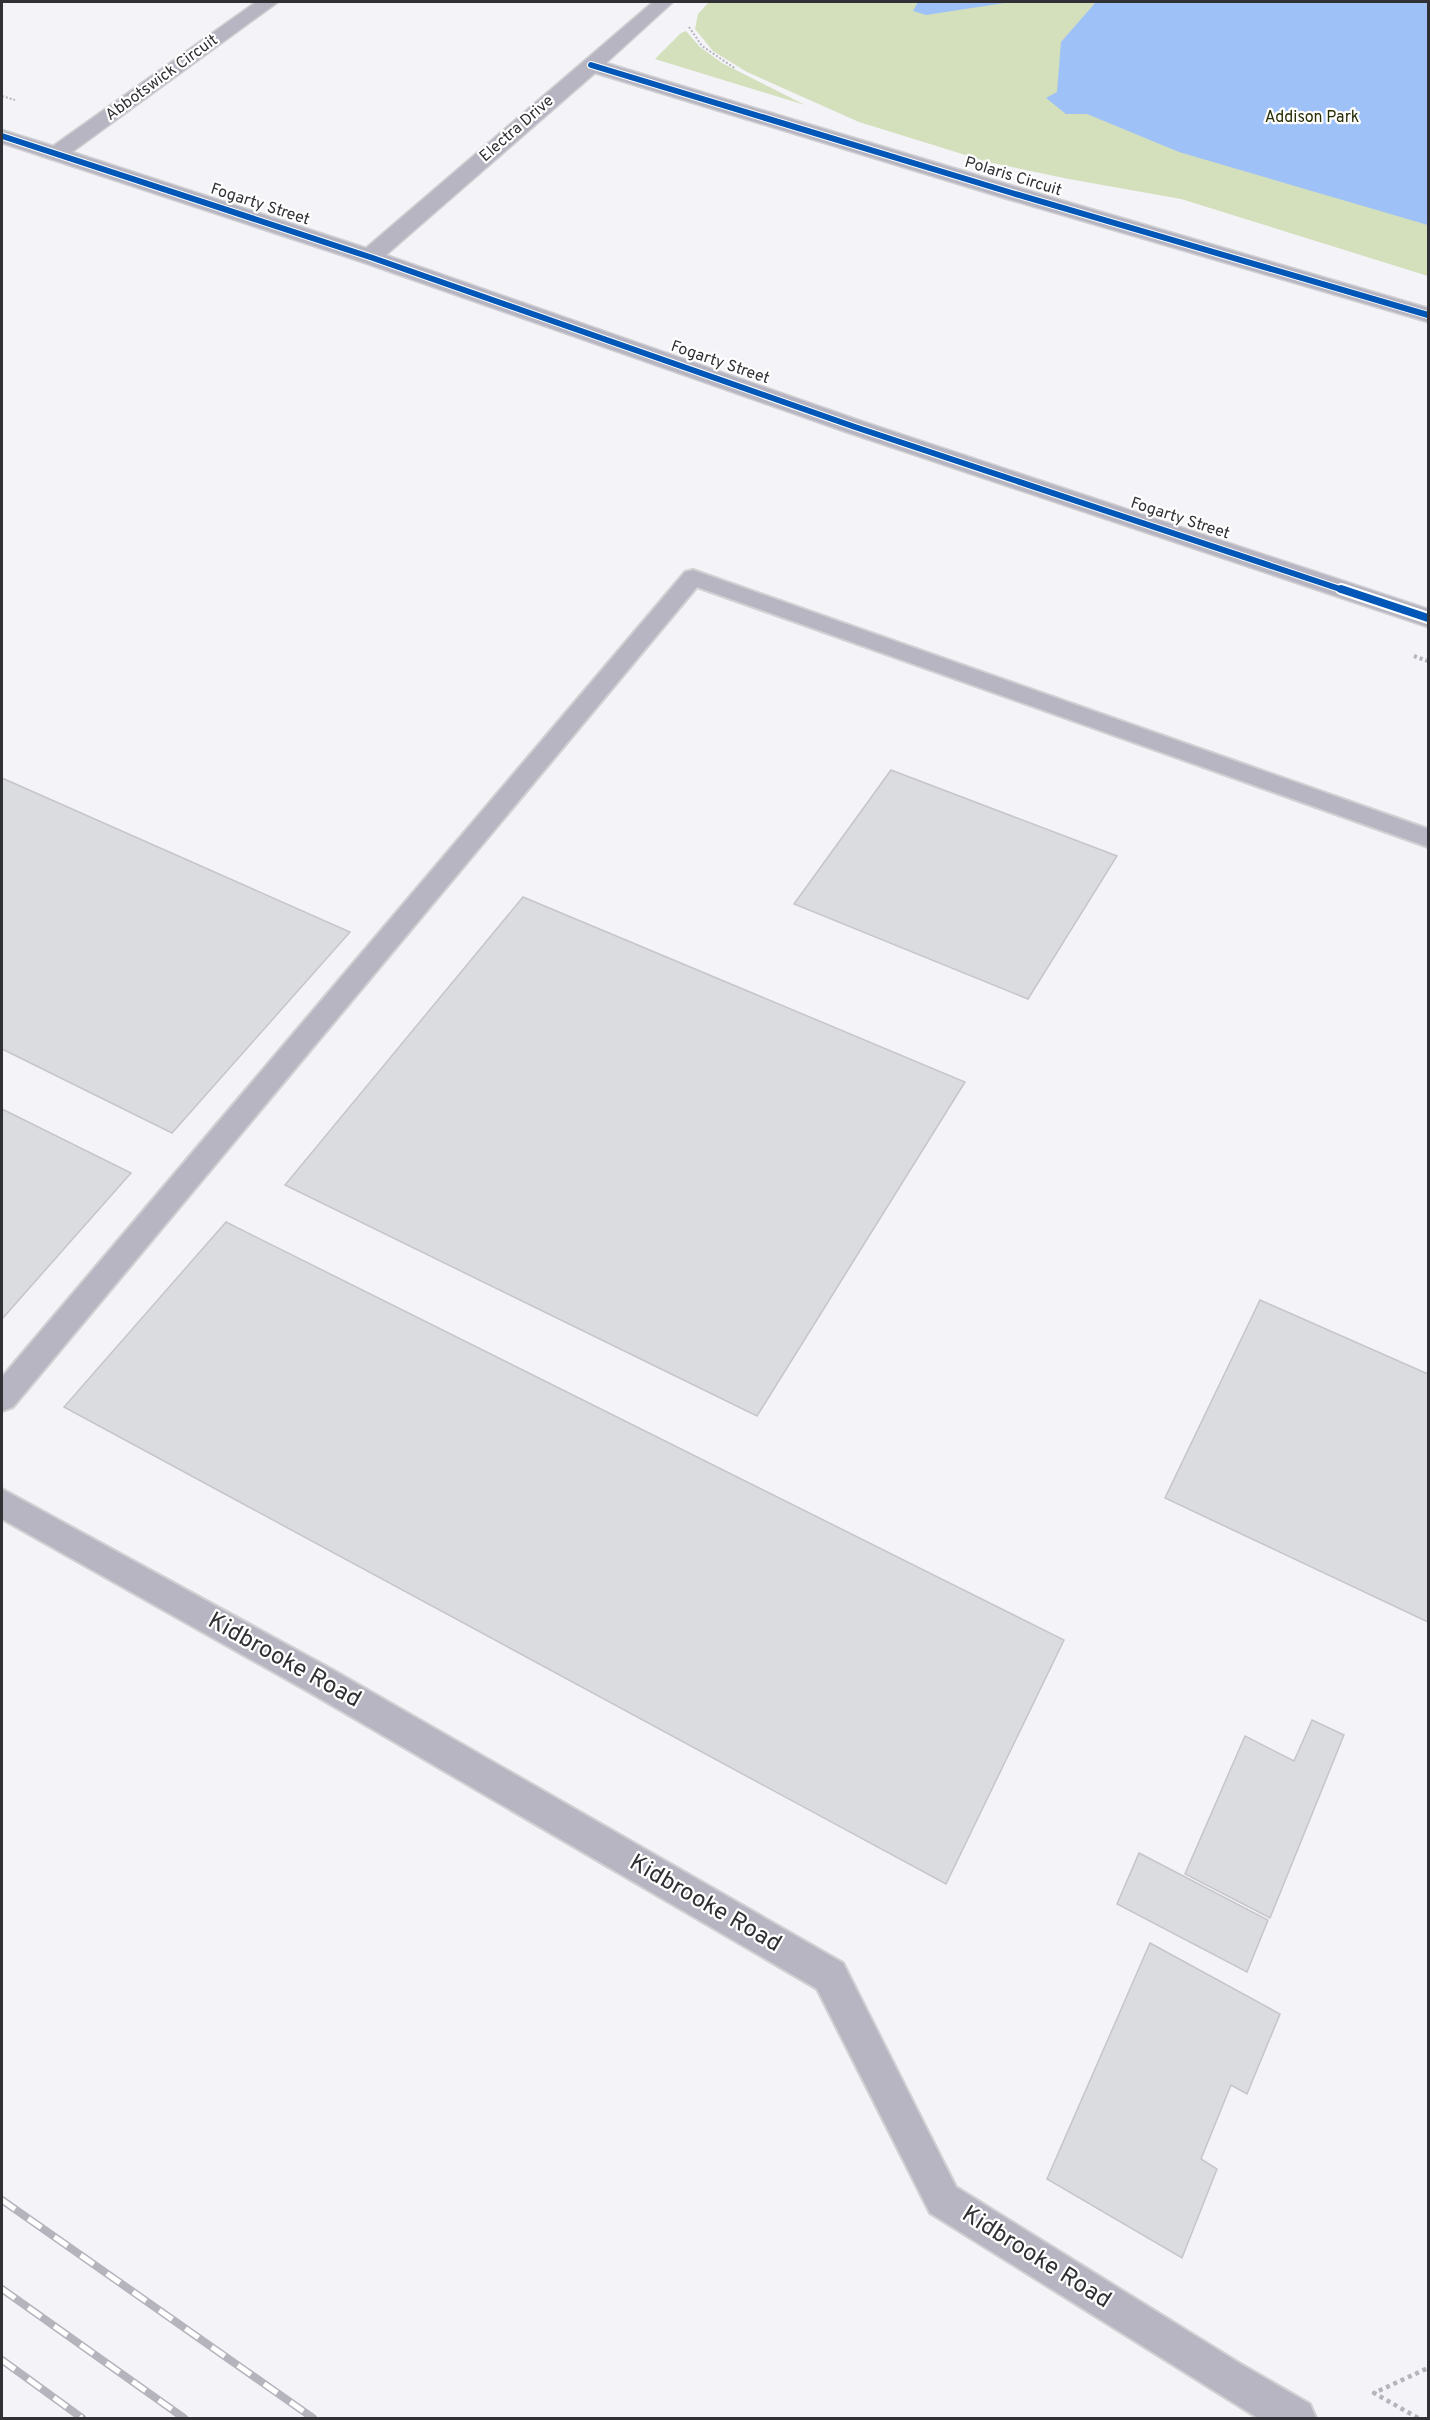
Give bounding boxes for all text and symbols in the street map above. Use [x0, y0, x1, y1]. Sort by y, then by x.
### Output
street label: Abbotswick Circuit [102, 31, 222, 125]
street label: Electra Drive [476, 91, 558, 167]
park label: Addison Park [1265, 108, 1359, 128]
street label: Polaris Circuit [962, 153, 1064, 201]
street label: Fogarty Street [208, 180, 312, 230]
street label: Fogarty Street [668, 337, 772, 389]
street label: Fogarty Street [1128, 494, 1232, 544]
street label: Kidbrooke Road [202, 1606, 366, 1716]
street label: Kidbrooke Road [624, 1848, 786, 1960]
street label: Kidbrooke Road [956, 2200, 1116, 2316]

